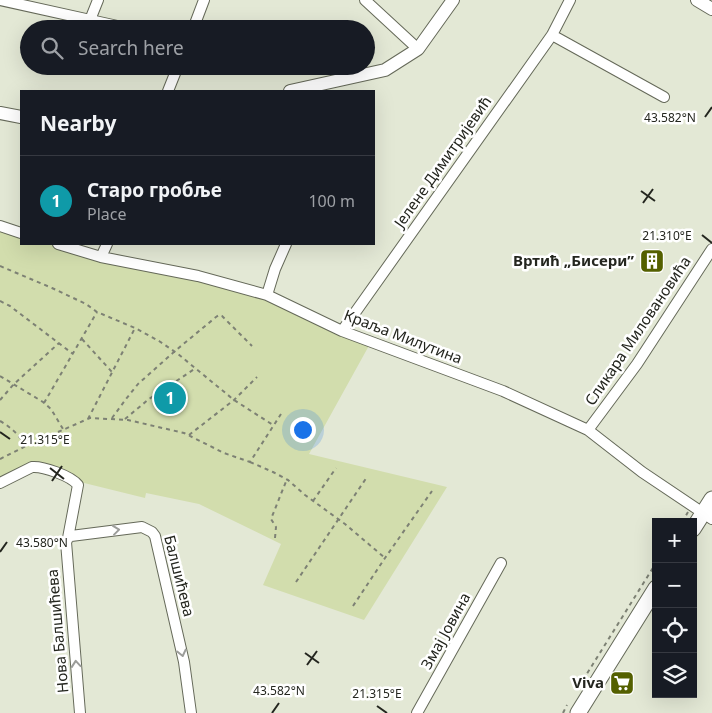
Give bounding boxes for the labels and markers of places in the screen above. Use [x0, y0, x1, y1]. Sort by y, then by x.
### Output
building icon: Вртић „Бисери” [639, 248, 665, 274]
place label: Вртић „Бисери” [513, 250, 634, 270]
pin: 1 [154, 379, 186, 417]
supermarket icon: Viva [609, 670, 635, 696]
place label: Viva [572, 672, 604, 692]

